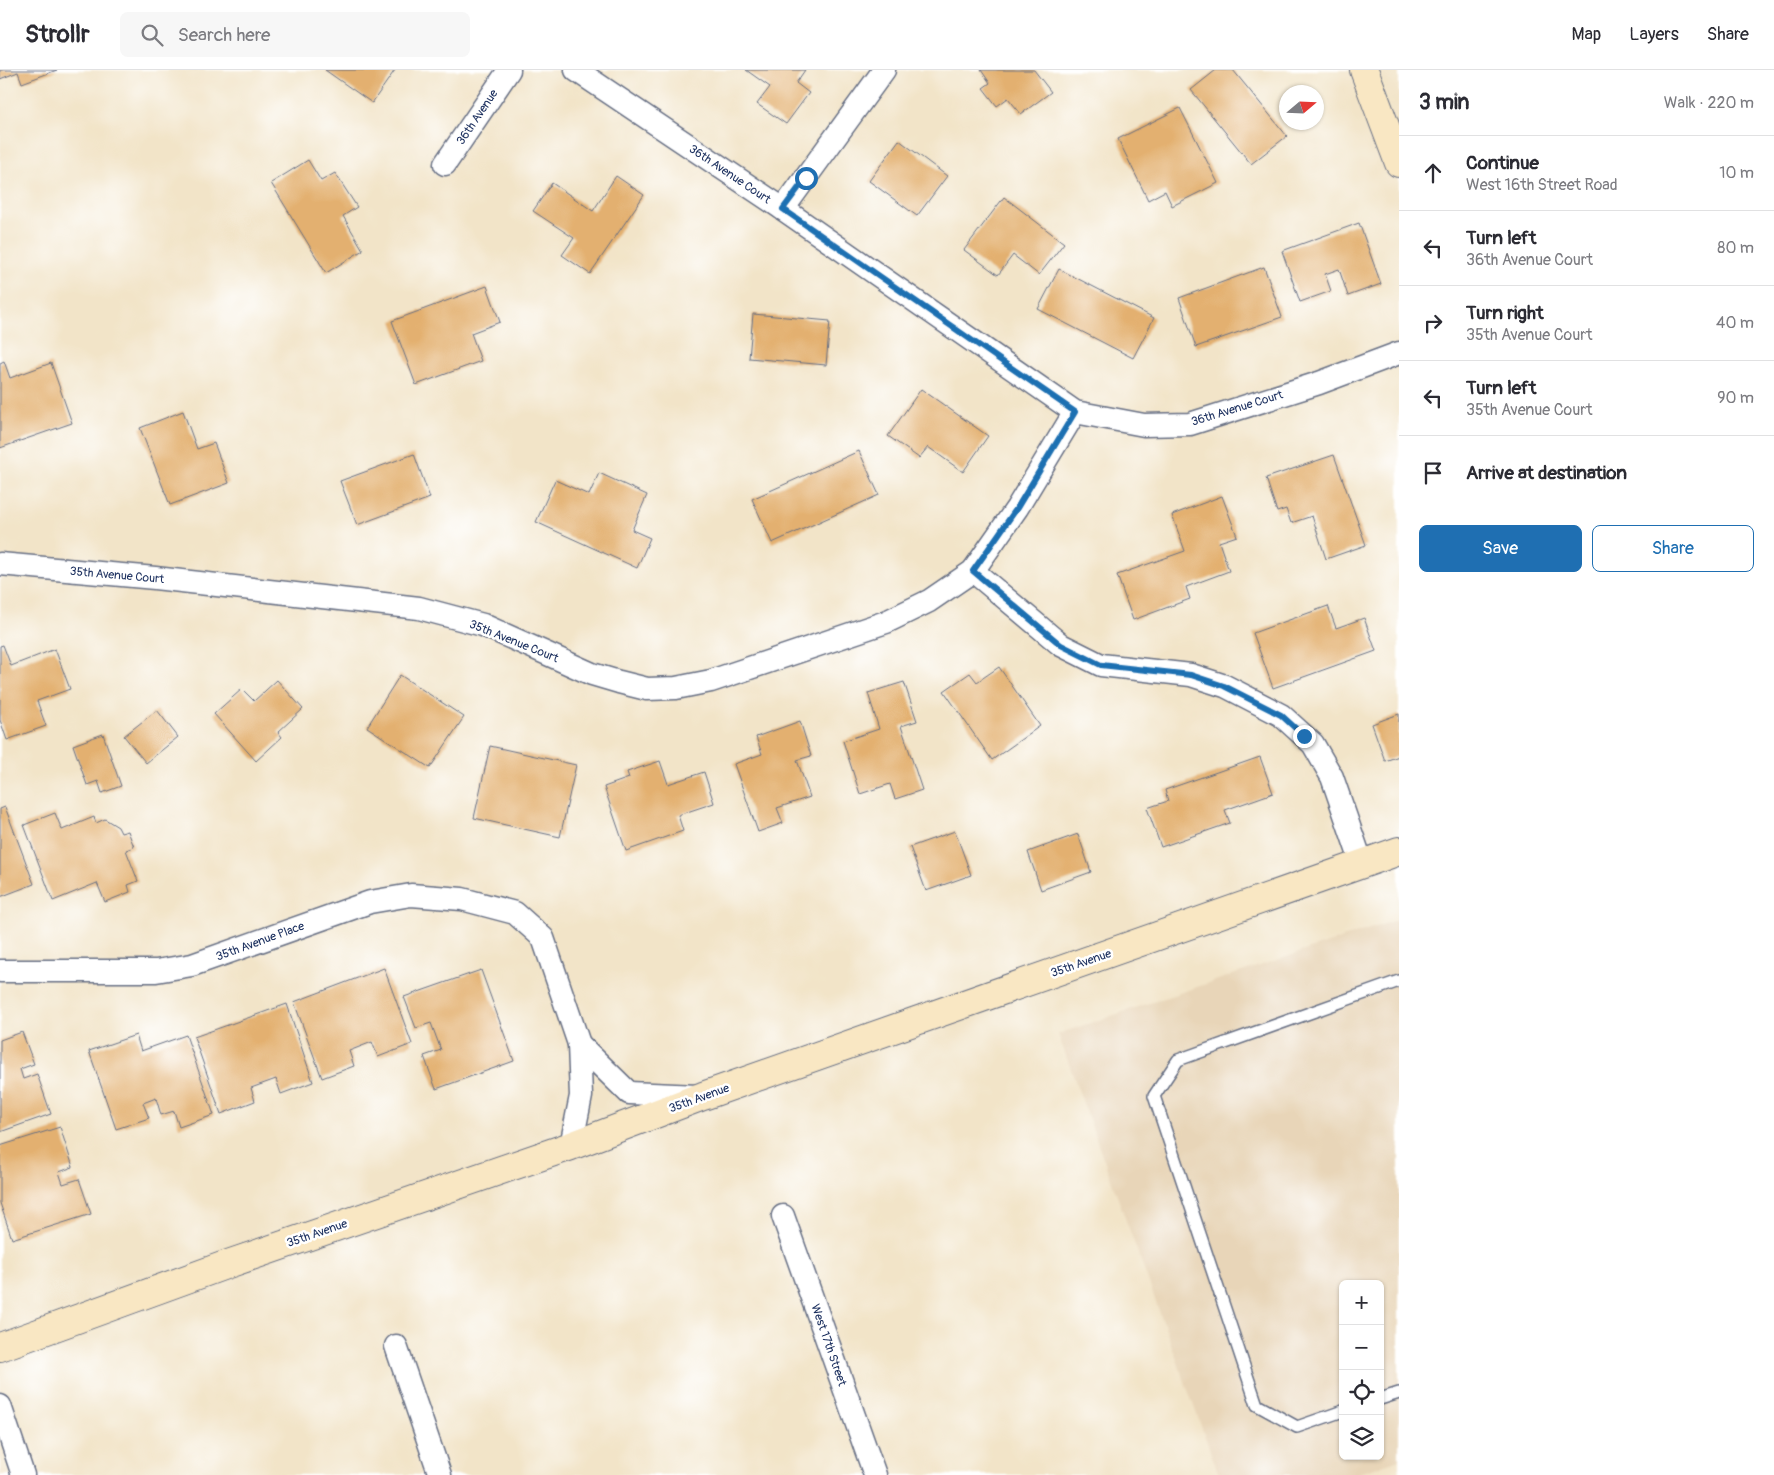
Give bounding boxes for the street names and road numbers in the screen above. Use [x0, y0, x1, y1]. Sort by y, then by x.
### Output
street label: 36th Avenue [453, 87, 501, 148]
street label: 36th Avenue Court [686, 142, 774, 207]
street label: 36th Avenue Court [1189, 387, 1285, 430]
street label: 35th Avenue Court [69, 564, 165, 587]
street label: 35th Avenue Court [467, 617, 561, 666]
street label: 35th Avenue Place [214, 919, 306, 964]
street label: 35th Avenue [1049, 946, 1114, 981]
street label: 35th Avenue [667, 1081, 731, 1116]
street label: 35th Avenue [285, 1216, 350, 1251]
street label: West 17th Street [807, 1302, 850, 1388]

